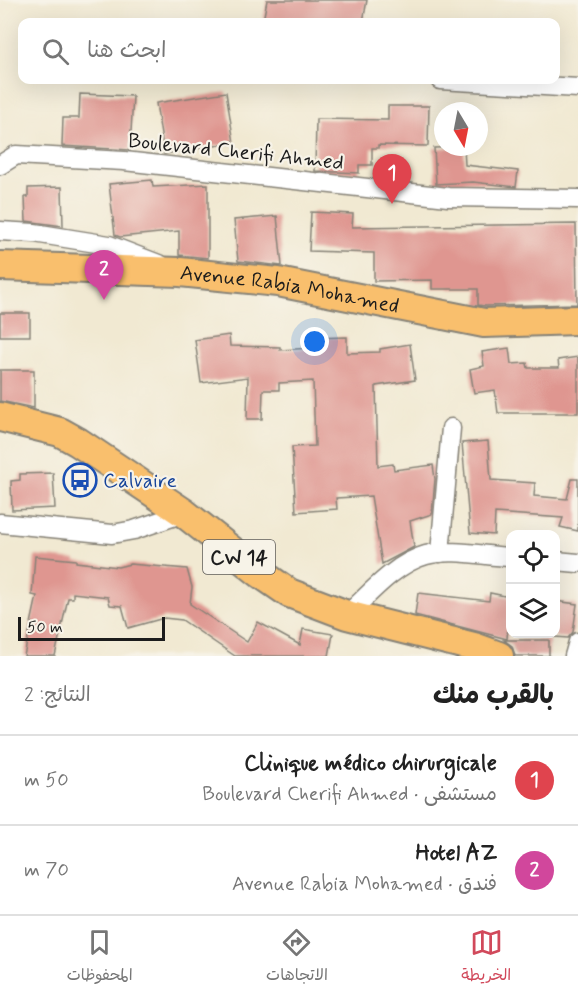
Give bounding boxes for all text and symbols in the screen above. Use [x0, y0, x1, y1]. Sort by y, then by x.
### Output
search box [18, 18, 560, 84]
icon: search [39, 35, 72, 68]
text: ابحث هنا [87, 37, 167, 65]
north arrow [434, 102, 488, 156]
street label: Boulevard Cherifi Ahmed [127, 127, 345, 177]
pin: 1 [372, 154, 412, 204]
pin: 2 [84, 250, 124, 300]
street label: Avenue Rabia Mohamed [179, 259, 401, 321]
your location [300, 327, 329, 356]
bus stop icon: Calvaire [62, 462, 98, 498]
place label: Calvaire [103, 467, 177, 495]
map controls [506, 530, 560, 638]
button: locate [506, 530, 560, 584]
road number: CW 14 [203, 540, 275, 574]
button: layers [506, 584, 560, 638]
scale bar [18, 614, 165, 642]
text: 50 m [27, 617, 63, 638]
text: بالقرب منك [433, 679, 554, 713]
text: النتائج: 2 [24, 682, 91, 709]
text: Clinique médico chirurgicale [244, 750, 497, 778]
text: 50 m [24, 767, 69, 794]
text: 1 [530, 767, 539, 794]
text: مستشفى · Boulevard Cherifi Ahmed [202, 781, 497, 808]
text: Hotel AZ [415, 840, 497, 868]
text: 70 m [24, 857, 69, 884]
text: 2 [530, 857, 539, 884]
text: فندق · Avenue Rabia Mohamed [232, 871, 497, 898]
tab: المحفوظات [67, 926, 133, 989]
tab: الاتجاهات [266, 926, 328, 989]
tab: الخريطة [461, 926, 511, 989]

